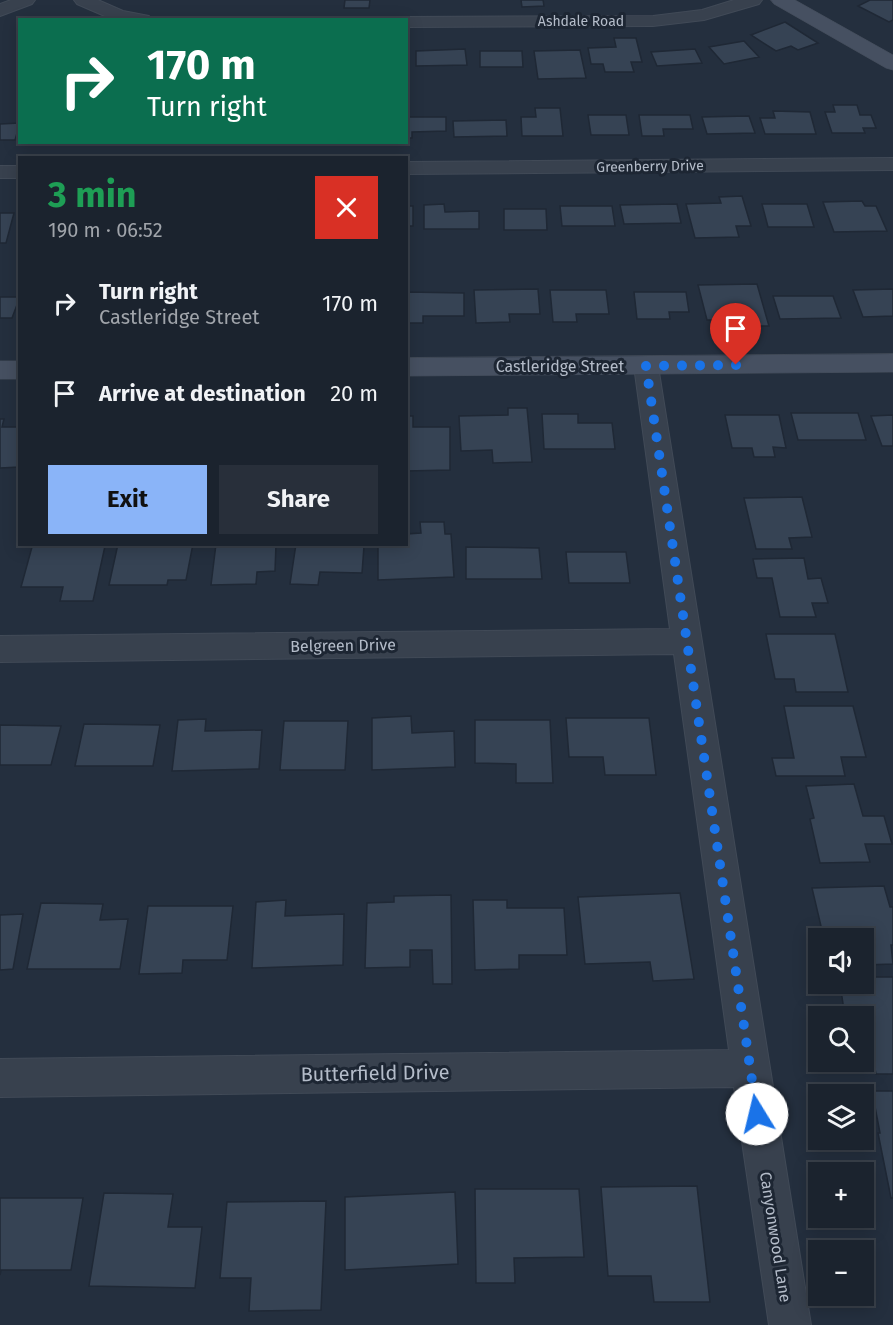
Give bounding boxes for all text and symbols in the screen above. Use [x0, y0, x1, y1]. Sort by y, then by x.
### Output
street label: Ashdale Road [538, 13, 624, 30]
text: 170 m [147, 40, 256, 90]
icon: right [48, 42, 126, 120]
text: Turn right [147, 91, 267, 123]
street label: Greenberry Drive [596, 157, 704, 176]
text: 3 min [48, 173, 137, 217]
button: close [315, 176, 378, 239]
text: 190 m · 06:52 [48, 218, 163, 242]
text: Turn right [99, 278, 198, 305]
icon: right [48, 287, 81, 320]
text: 170 m [322, 290, 378, 317]
pin [710, 303, 761, 365]
text: Castleridge Street [99, 305, 260, 329]
icon: arrive [719, 312, 752, 345]
street label: Castleridge Street [496, 357, 624, 376]
icon: arrive [48, 377, 81, 410]
text: Arrive at destination [99, 380, 306, 407]
text: 20 m [330, 380, 378, 407]
button: Exit [48, 465, 207, 534]
button: Share [219, 465, 378, 534]
street label: Belgreen Drive [290, 635, 396, 656]
map controls [808, 928, 874, 1306]
button: sound [808, 928, 874, 994]
button: search [808, 1006, 874, 1072]
street label: Butterfield Drive [300, 1060, 450, 1086]
position arrow [725, 1082, 789, 1146]
button: layers [808, 1084, 874, 1150]
button: + [808, 1162, 874, 1228]
street label: Canyonwood Lane [756, 1170, 795, 1304]
button: − [808, 1240, 874, 1306]

